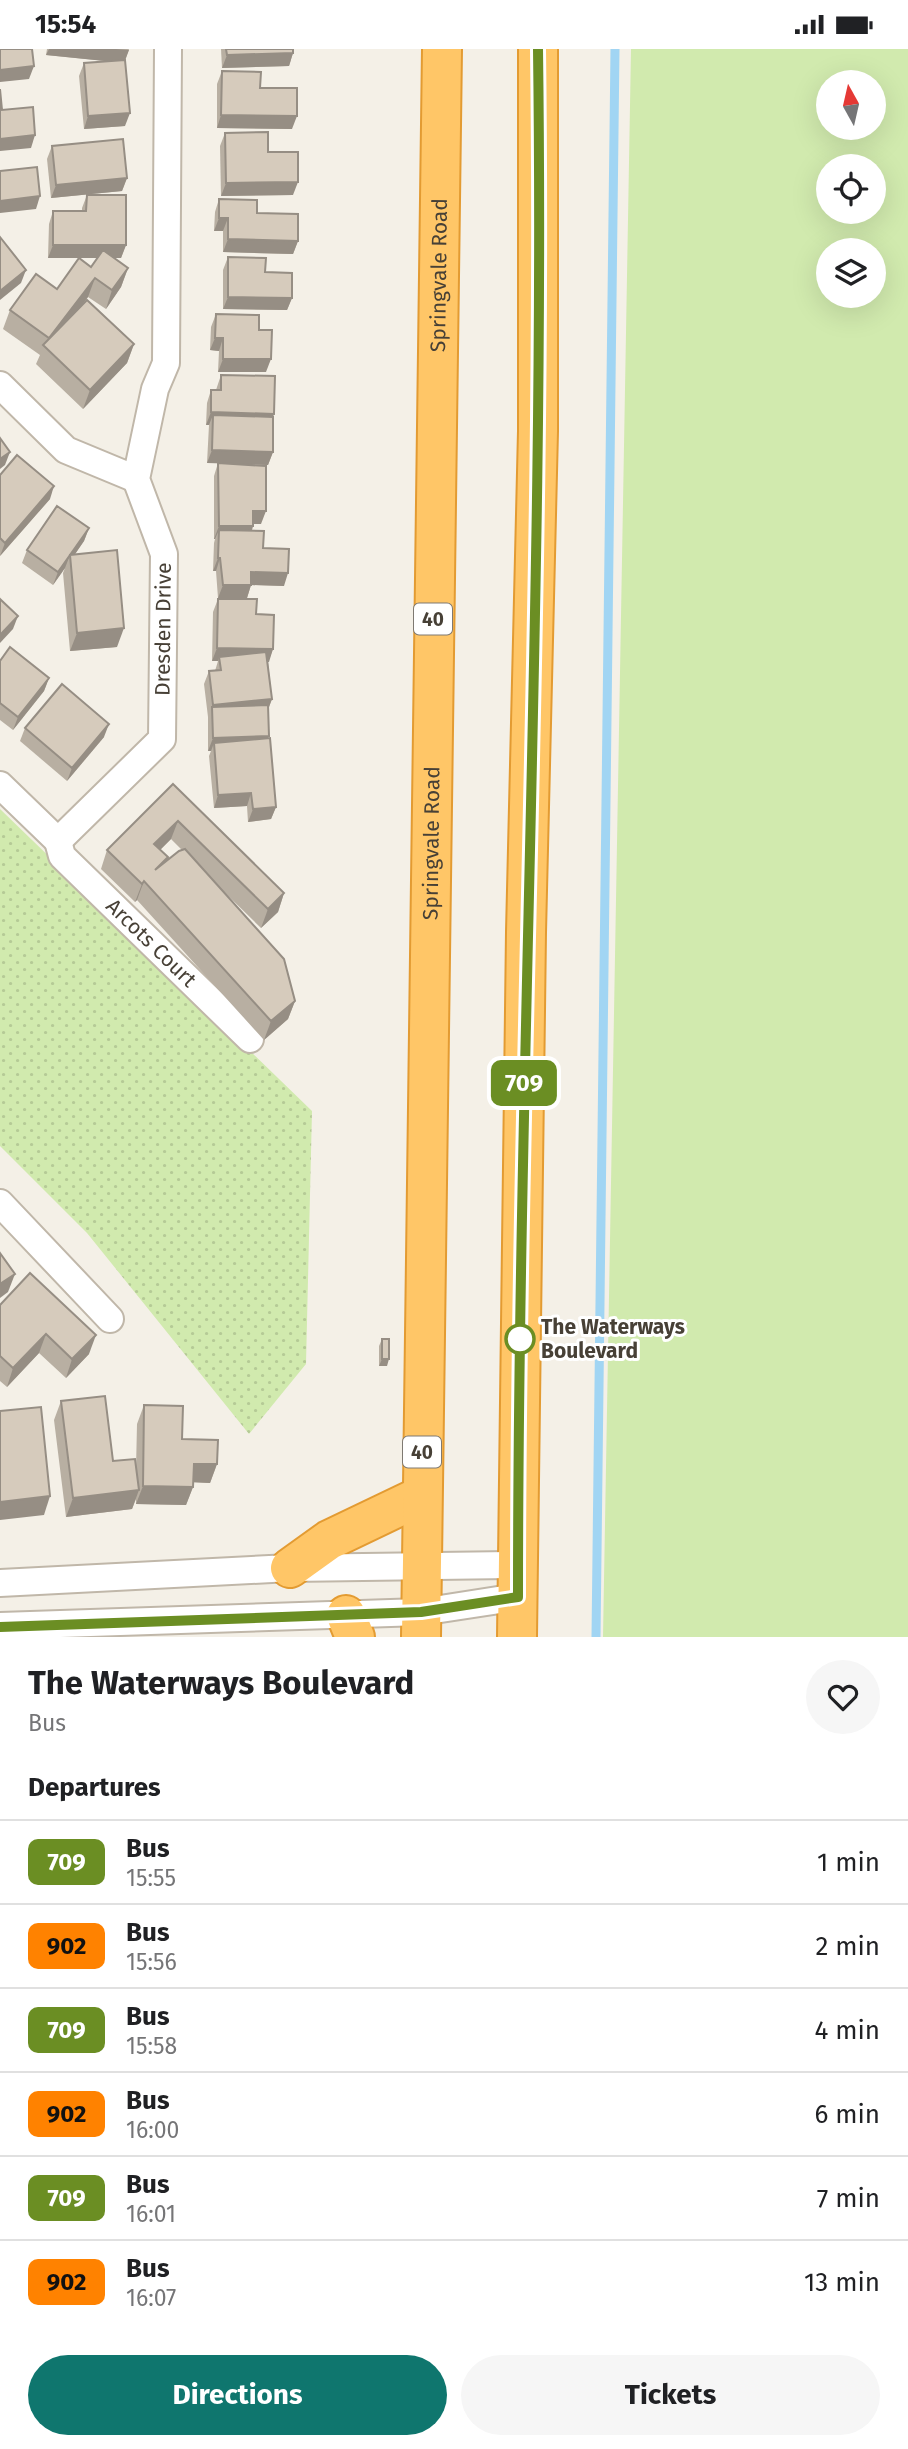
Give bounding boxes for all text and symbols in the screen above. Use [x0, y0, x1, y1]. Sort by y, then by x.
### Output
text: 15:54 [35, 9, 96, 40]
north arrow [816, 70, 886, 140]
map controls [816, 70, 886, 308]
button: locate [816, 154, 886, 224]
street label: Springvale Road [425, 198, 453, 352]
button: layers [816, 238, 886, 308]
street label: Dresden Drive [149, 562, 177, 696]
road number: 40 [414, 603, 452, 635]
street label: Springvale Road [417, 766, 446, 920]
street label: Arcots Court [101, 893, 202, 993]
line badge: 709 [484, 1060, 564, 1106]
text: 709 [505, 1069, 543, 1097]
place label: The Waterways Boulevard [541, 1314, 685, 1364]
marker: The Waterways Boulevard [505, 1324, 535, 1354]
road number: 40 [403, 1436, 441, 1467]
button: heart [806, 1660, 880, 1734]
text: The Waterways Boulevard [28, 1663, 414, 1703]
text: Bus [28, 1709, 66, 1737]
text: Departures [28, 1772, 161, 1803]
text: Bus [126, 1833, 169, 1864]
text: 1 min [817, 1847, 880, 1878]
text: 709 [47, 1848, 86, 1876]
text: 15:55 [126, 1864, 176, 1892]
text: Bus [126, 1917, 169, 1948]
text: 2 min [815, 1931, 880, 1962]
text: 902 [47, 1932, 86, 1960]
text: 15:56 [126, 1948, 177, 1976]
text: Bus [126, 2001, 169, 2032]
text: 4 min [814, 2015, 880, 2046]
text: 709 [47, 2016, 86, 2044]
text: 15:58 [126, 2032, 177, 2060]
text: Bus [126, 2085, 169, 2116]
text: 6 min [814, 2099, 880, 2130]
text: 902 [47, 2100, 86, 2128]
text: 16:00 [126, 2116, 179, 2144]
text: Bus [126, 2169, 169, 2200]
text: 7 min [817, 2183, 880, 2214]
text: 709 [47, 2184, 86, 2212]
text: 16:01 [126, 2200, 176, 2228]
text: Bus [126, 2253, 169, 2284]
text: 13 min [804, 2267, 880, 2298]
text: 902 [47, 2268, 86, 2296]
text: 16:07 [126, 2284, 176, 2312]
button: Directions [28, 2355, 447, 2435]
button: Tickets [461, 2355, 880, 2435]

